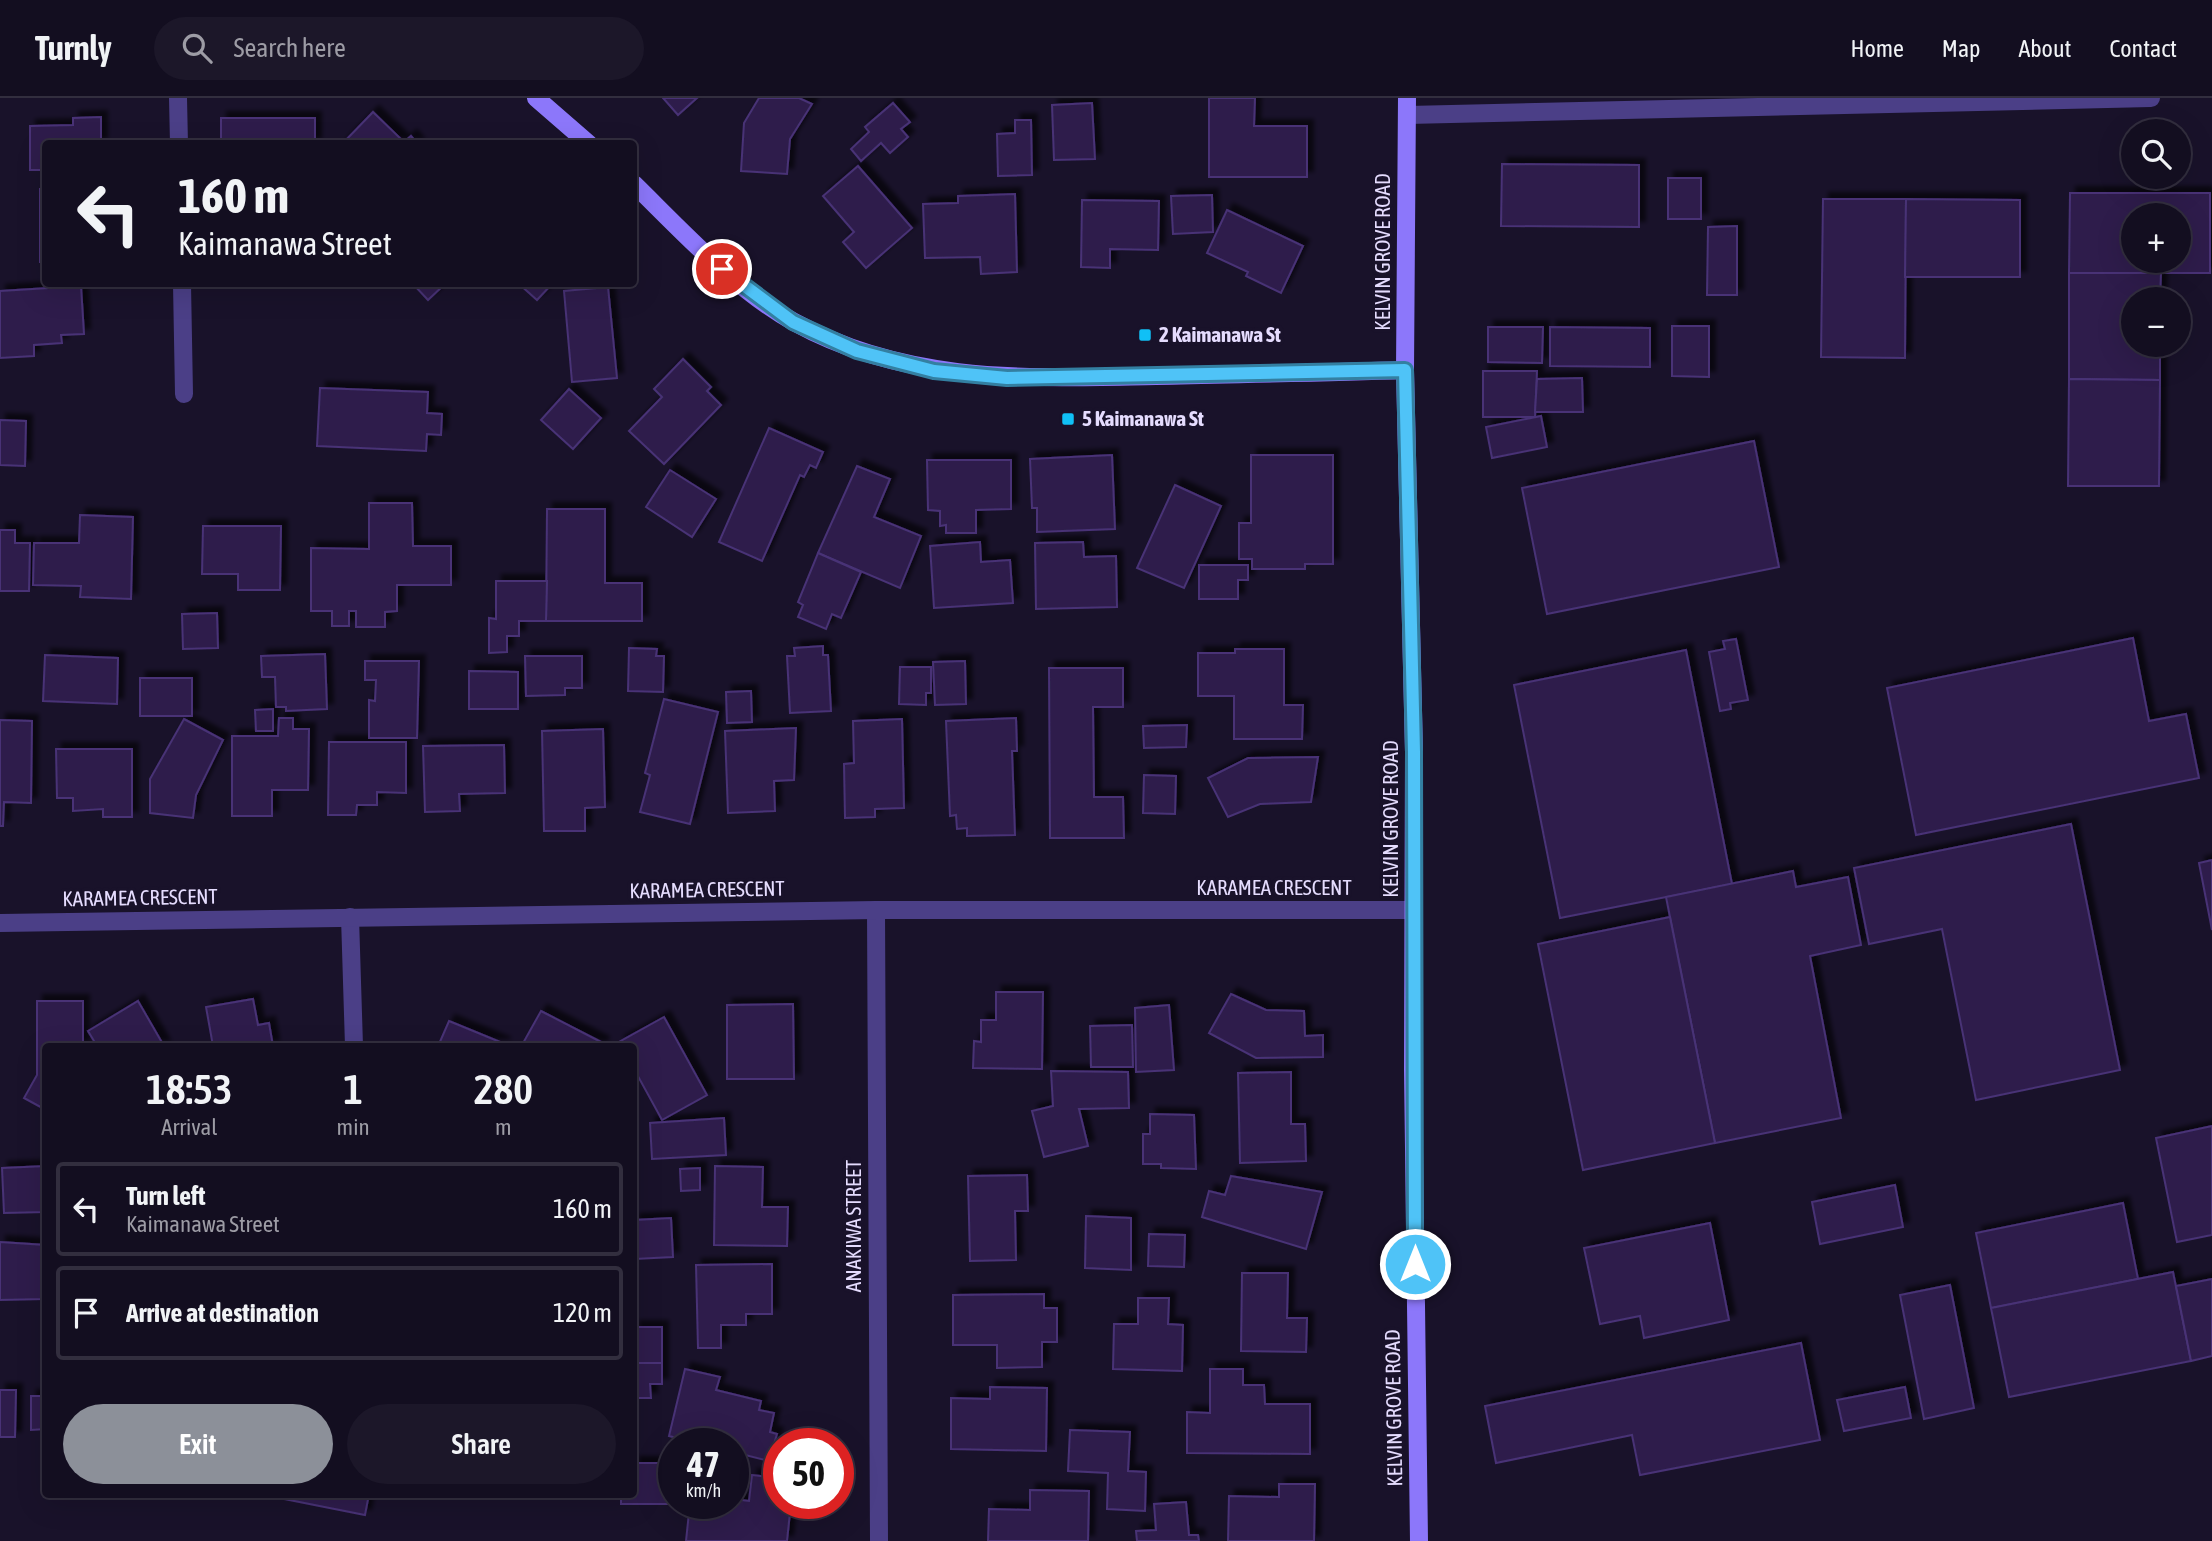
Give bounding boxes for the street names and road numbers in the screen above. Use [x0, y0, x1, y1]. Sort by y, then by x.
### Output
street label: KELVIN GROVE ROAD [1370, 173, 1394, 331]
street label: KELVIN GROVE ROAD [1378, 740, 1402, 898]
street label: KARAMEA CRESCENT [1196, 875, 1352, 899]
street label: KARAMEA CRESCENT [629, 876, 785, 902]
street label: KARAMEA CRESCENT [62, 884, 218, 910]
street label: ANAKIWA STREET [841, 1160, 865, 1292]
street label: KELVIN GROVE ROAD [1380, 1329, 1406, 1487]

